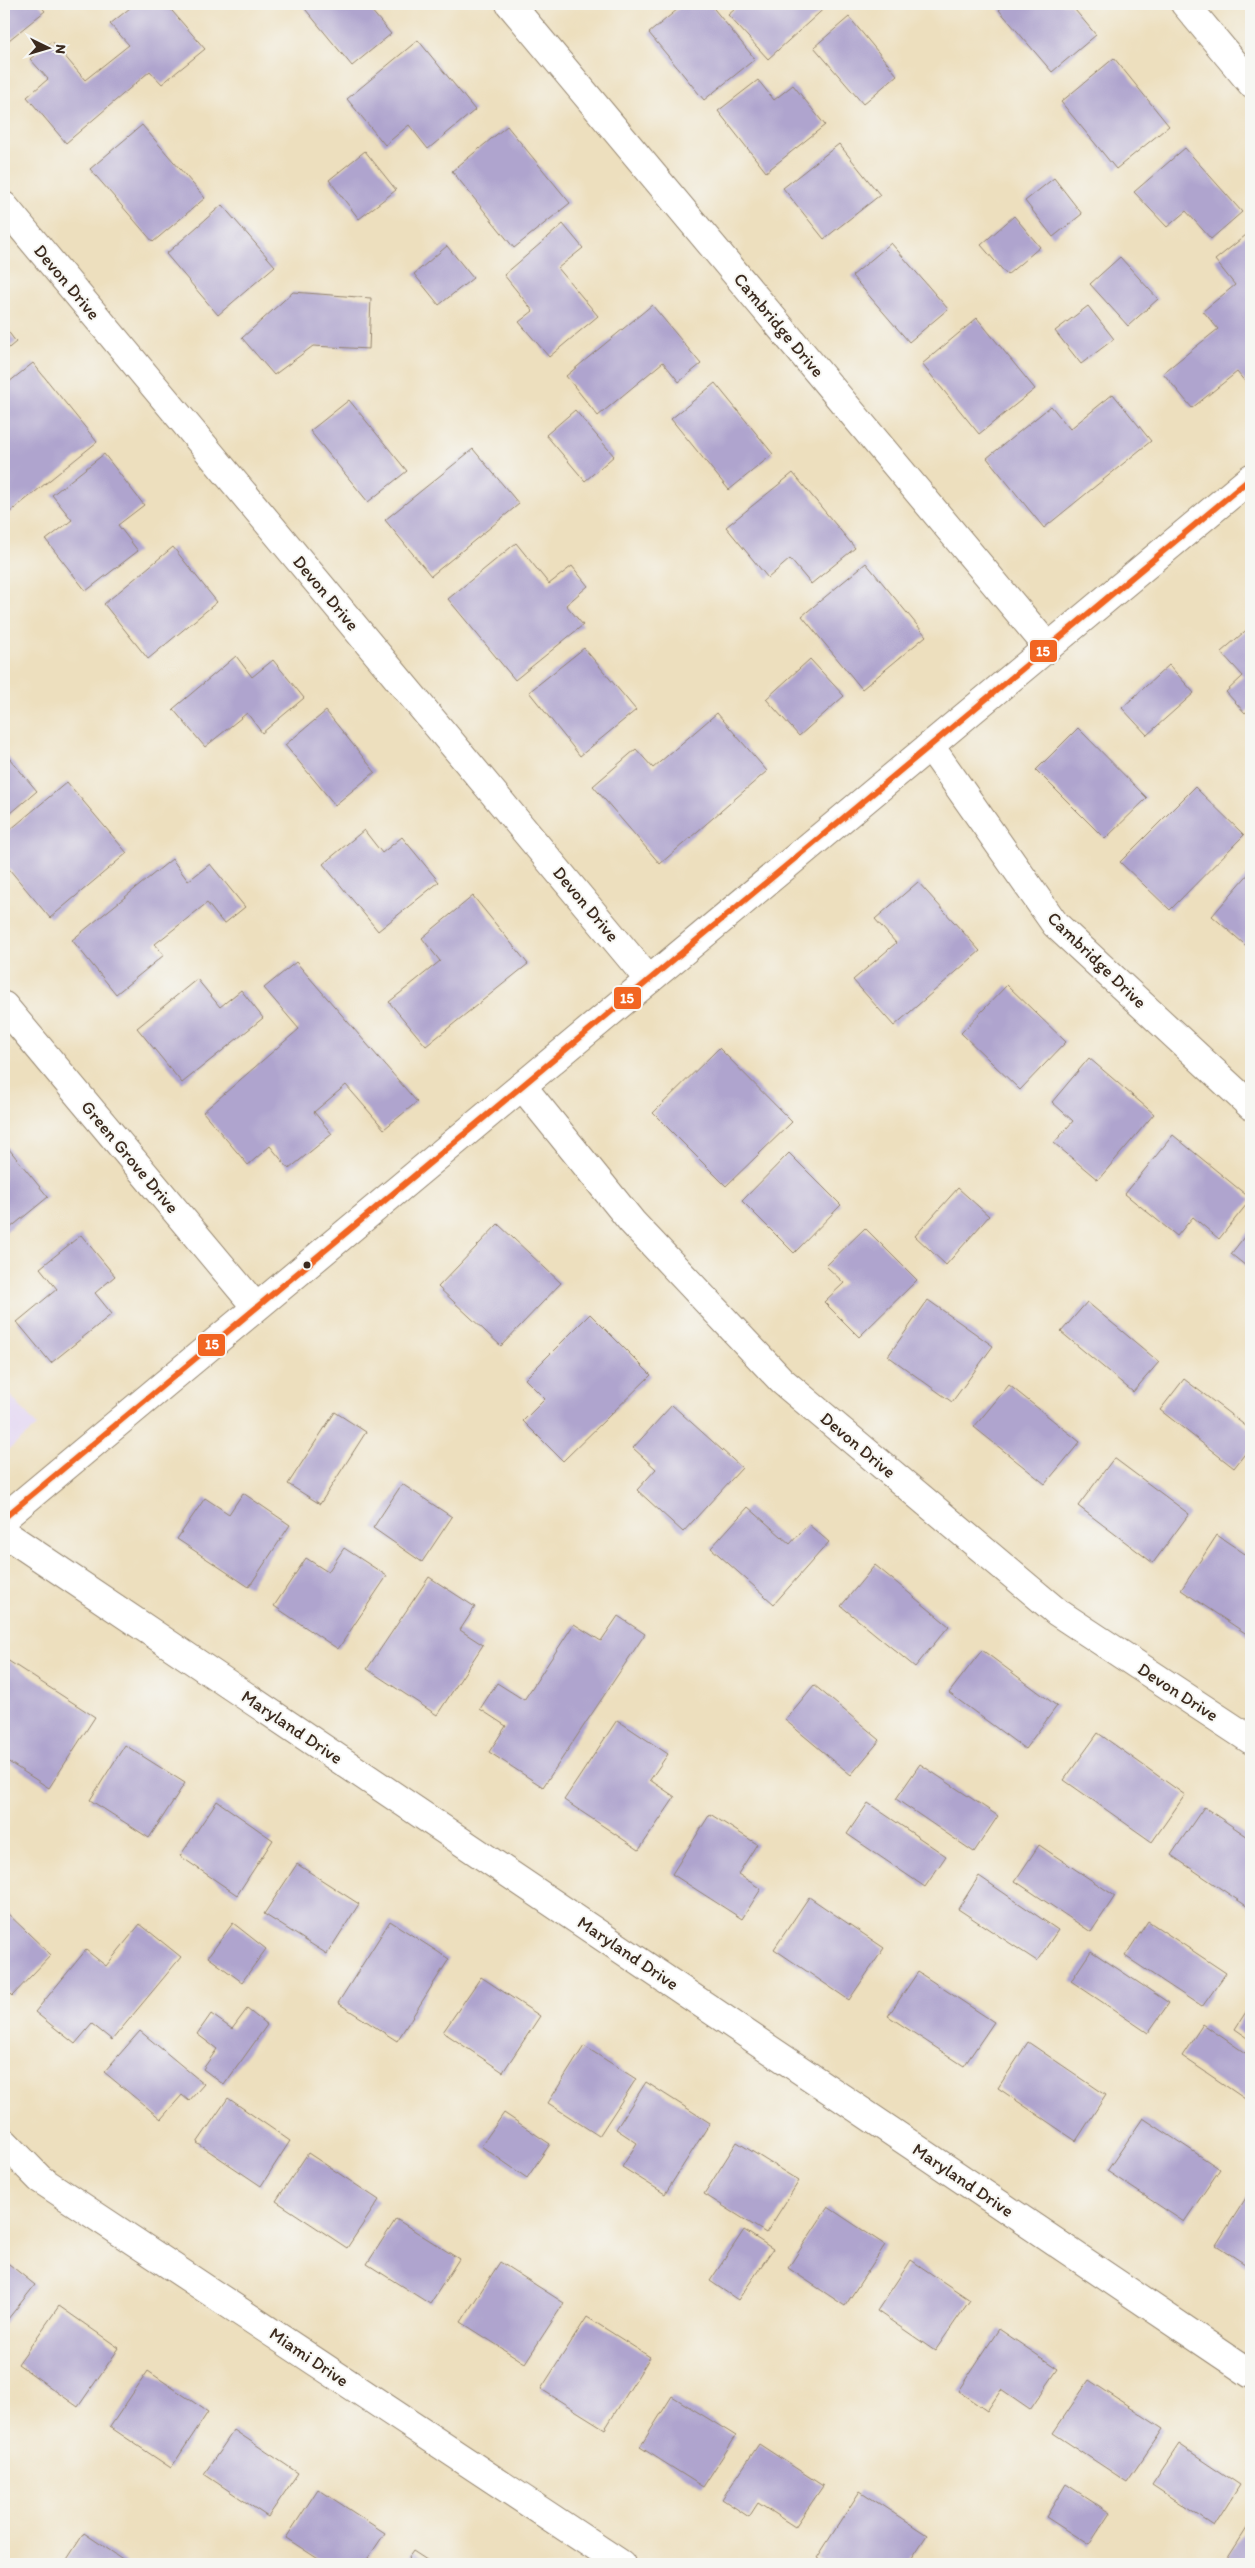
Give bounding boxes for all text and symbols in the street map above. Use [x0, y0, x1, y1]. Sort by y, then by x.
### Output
north arrow [22, 22, 72, 72]
text: N [52, 44, 69, 55]
street label: Devon Drive [29, 240, 105, 324]
street label: Cambridge Drive [729, 268, 829, 382]
street label: Devon Drive [288, 551, 364, 635]
line badge: 15 [1029, 639, 1058, 663]
text: 15 [1036, 643, 1051, 660]
street label: Devon Drive [548, 862, 624, 946]
street label: Cambridge Drive [1043, 907, 1151, 1013]
line badge: 15 [613, 986, 642, 1010]
text: 15 [620, 990, 635, 1007]
street label: Green Grove Drive [76, 1096, 184, 1218]
unlabelled marker [302, 1260, 312, 1270]
line badge: 15 [197, 1333, 226, 1357]
text: 15 [205, 1336, 220, 1353]
street label: Devon Drive [816, 1407, 900, 1483]
street label: Devon Drive [1134, 1658, 1222, 1726]
street label: Maryland Drive [237, 1685, 347, 1769]
street label: Maryland Drive [573, 1911, 683, 1995]
street label: Maryland Drive [908, 2138, 1018, 2222]
street label: Miami Drive [265, 2322, 353, 2392]

